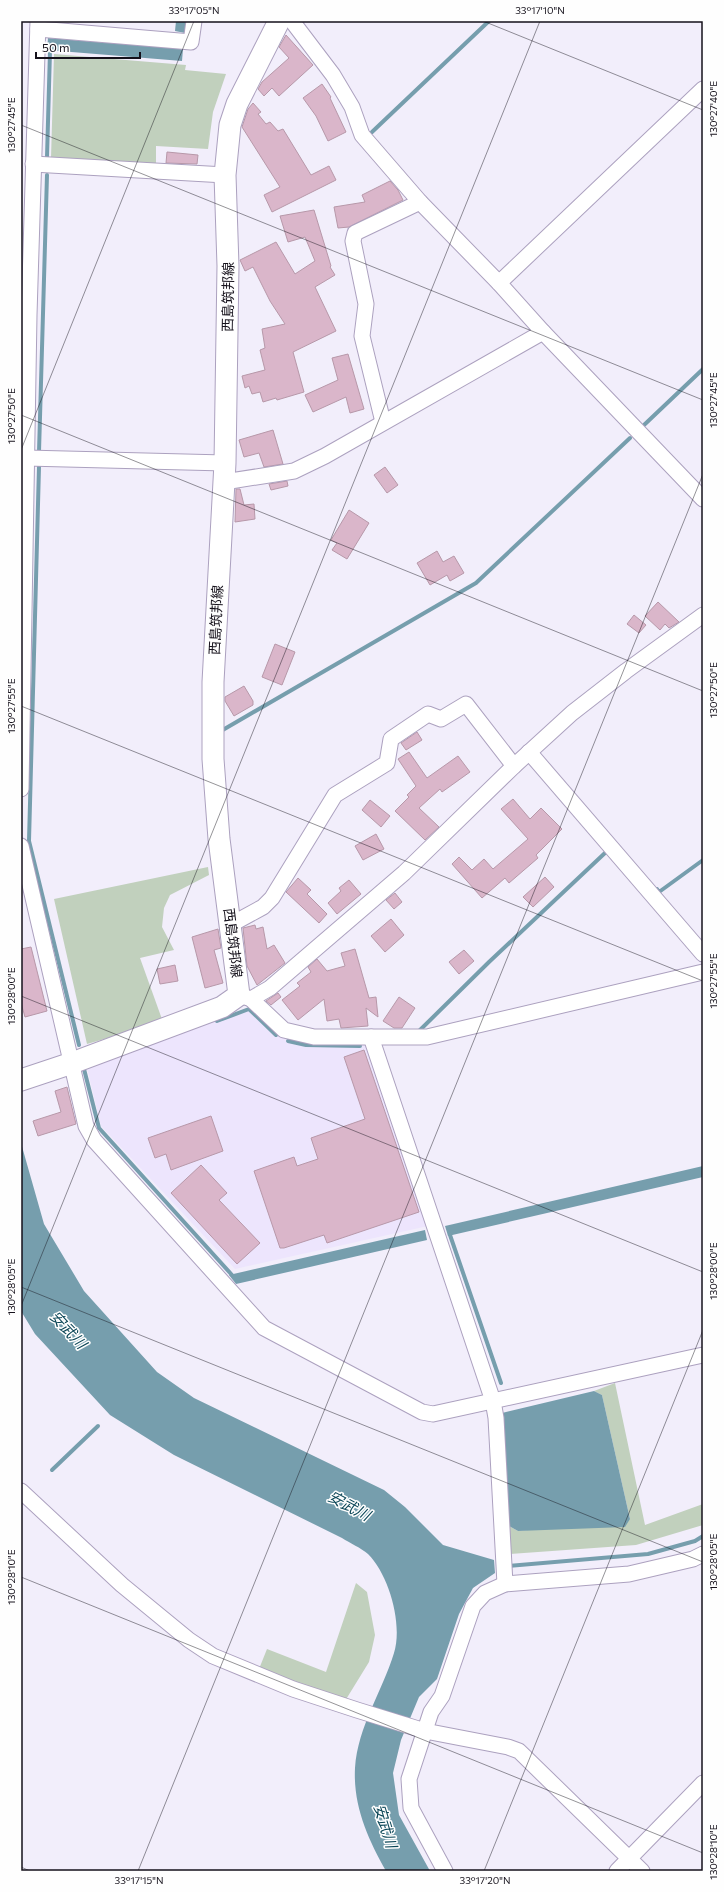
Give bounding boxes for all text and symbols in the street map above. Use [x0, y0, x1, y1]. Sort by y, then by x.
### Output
text: 33°17'05"N [168, 4, 220, 16]
text: 33°17'10"N [515, 4, 565, 16]
scale bar [36, 34, 140, 60]
text: 50 m [42, 40, 70, 54]
text: 130°27'40"E [707, 81, 719, 137]
text: 130°27'45"E [5, 97, 17, 153]
street label: 西島筑邦線 [218, 262, 237, 332]
text: 130°27'45"E [707, 372, 719, 428]
text: 130°27'50"E [5, 388, 17, 444]
street label: 西島筑邦線 [205, 585, 226, 655]
text: 130°27'50"E [707, 662, 719, 718]
text: 130°27'55"E [5, 678, 17, 734]
street label: 西島筑邦線 [221, 907, 246, 979]
text: 130°27'55"E [707, 953, 719, 1009]
text: 130°28'00"E [5, 967, 17, 1025]
text: 130°28'00"E [707, 1242, 719, 1300]
text: 130°28'05"E [5, 1259, 17, 1315]
water label: 安武川 [47, 1307, 92, 1353]
water label: 安武川 [325, 1487, 375, 1525]
text: 130°28'05"E [707, 1534, 719, 1590]
text: 130°28'10"E [5, 1549, 17, 1605]
water label: 安武川 [371, 1802, 402, 1852]
text: 130°28'10"E [707, 1824, 719, 1880]
text: 33°17'15"N [115, 1874, 163, 1886]
text: 33°17'20"N [460, 1874, 510, 1886]

